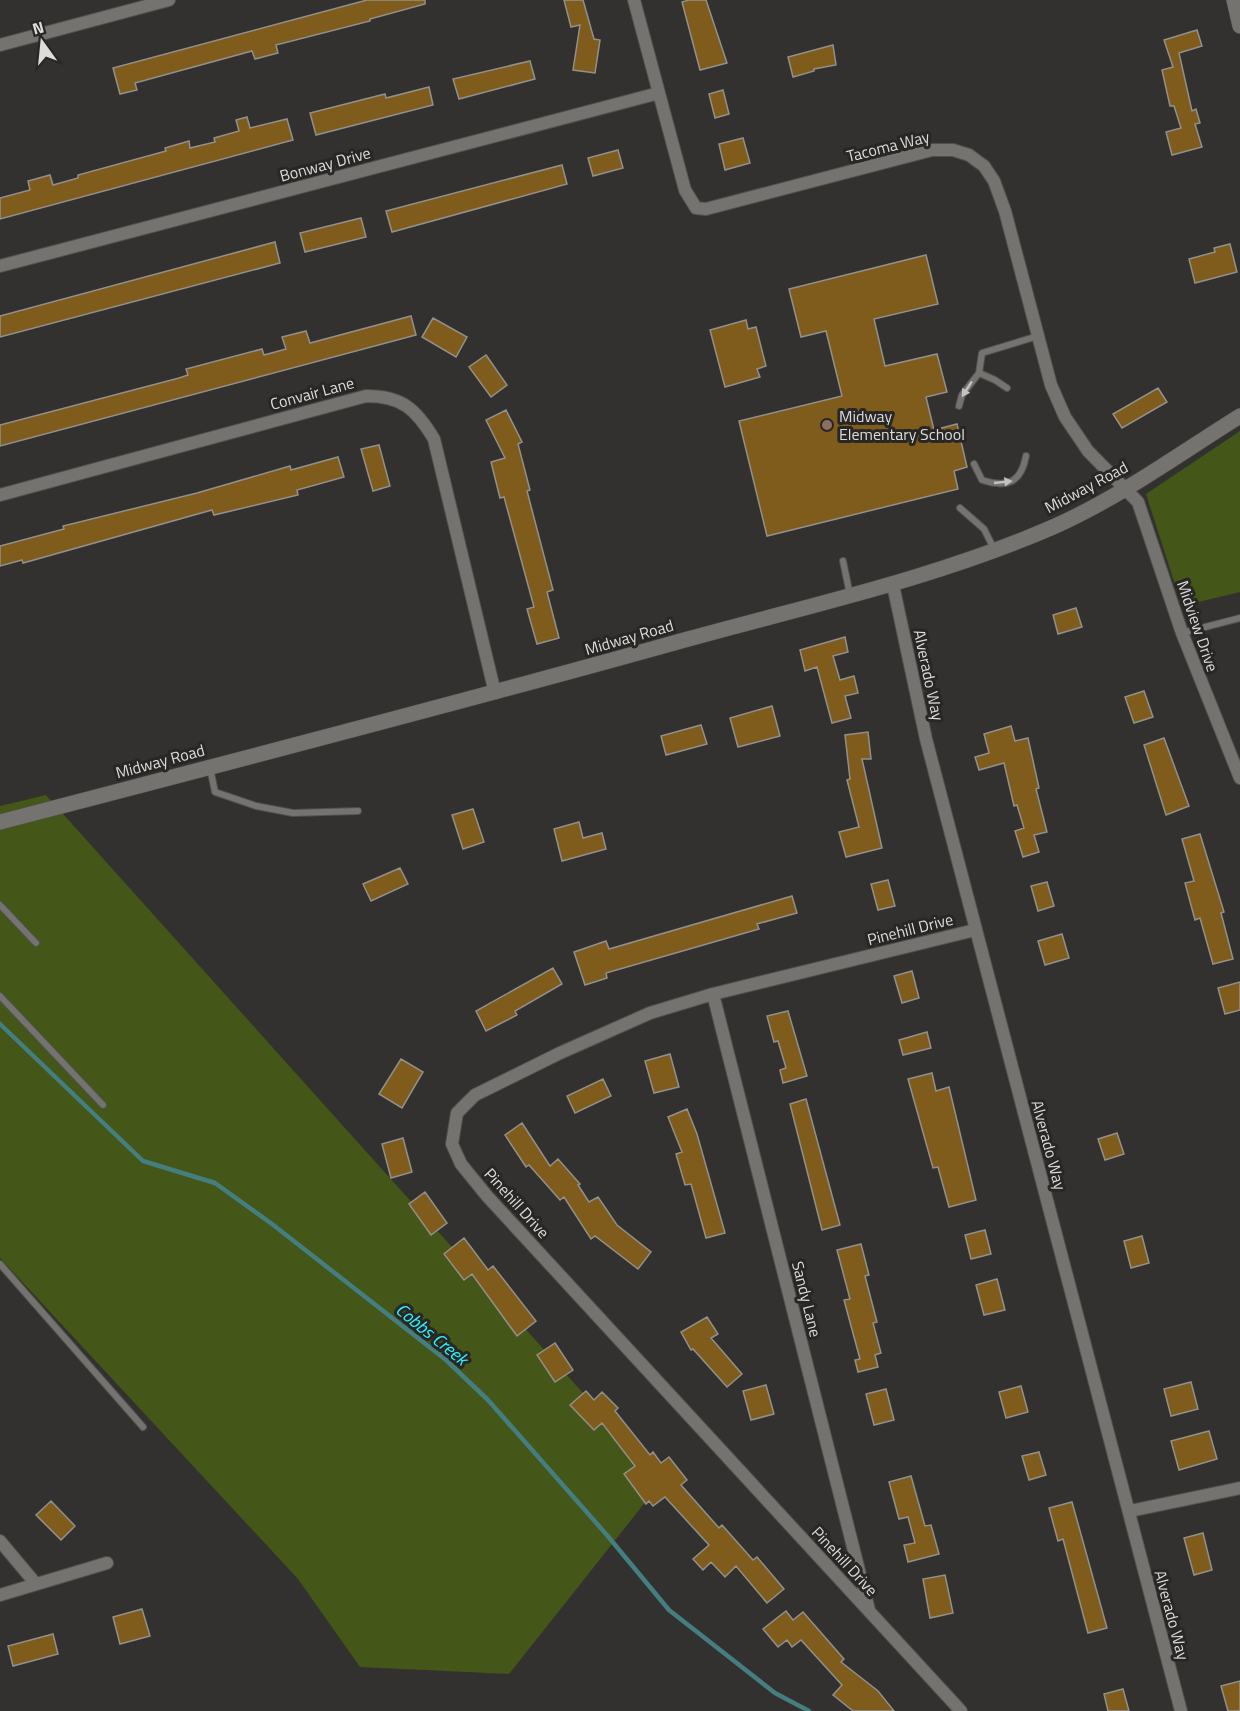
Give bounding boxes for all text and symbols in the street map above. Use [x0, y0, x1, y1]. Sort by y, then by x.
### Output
north arrow [12, 12, 72, 72]
text: N [30, 14, 47, 41]
street label: Tacoma Way [844, 124, 932, 168]
street label: Bonway Drive [277, 140, 373, 188]
street label: Convair Lane [267, 370, 357, 416]
one-way arrow [962, 381, 973, 397]
place label: Midway Elementary School [839, 404, 965, 446]
marker: Midway Elementary School [820, 418, 834, 432]
street label: Midway Road [1040, 455, 1132, 519]
one-way arrow [994, 478, 1013, 487]
street label: Midview Drive [1171, 577, 1225, 675]
street label: Midway Road [582, 613, 676, 661]
street label: Alverado Way [908, 627, 950, 723]
street label: Midway Road [113, 738, 207, 784]
street label: Pinehill Drive [865, 907, 955, 951]
street label: Alverado Way [1025, 1097, 1073, 1193]
street label: Pinehill Drive [479, 1162, 555, 1244]
street label: Sandy Lane [786, 1259, 828, 1339]
water label: Cobbs Creek [390, 1296, 476, 1373]
street label: Pinehill Drive [806, 1521, 884, 1601]
street label: Alverado Way [1148, 1567, 1196, 1663]

